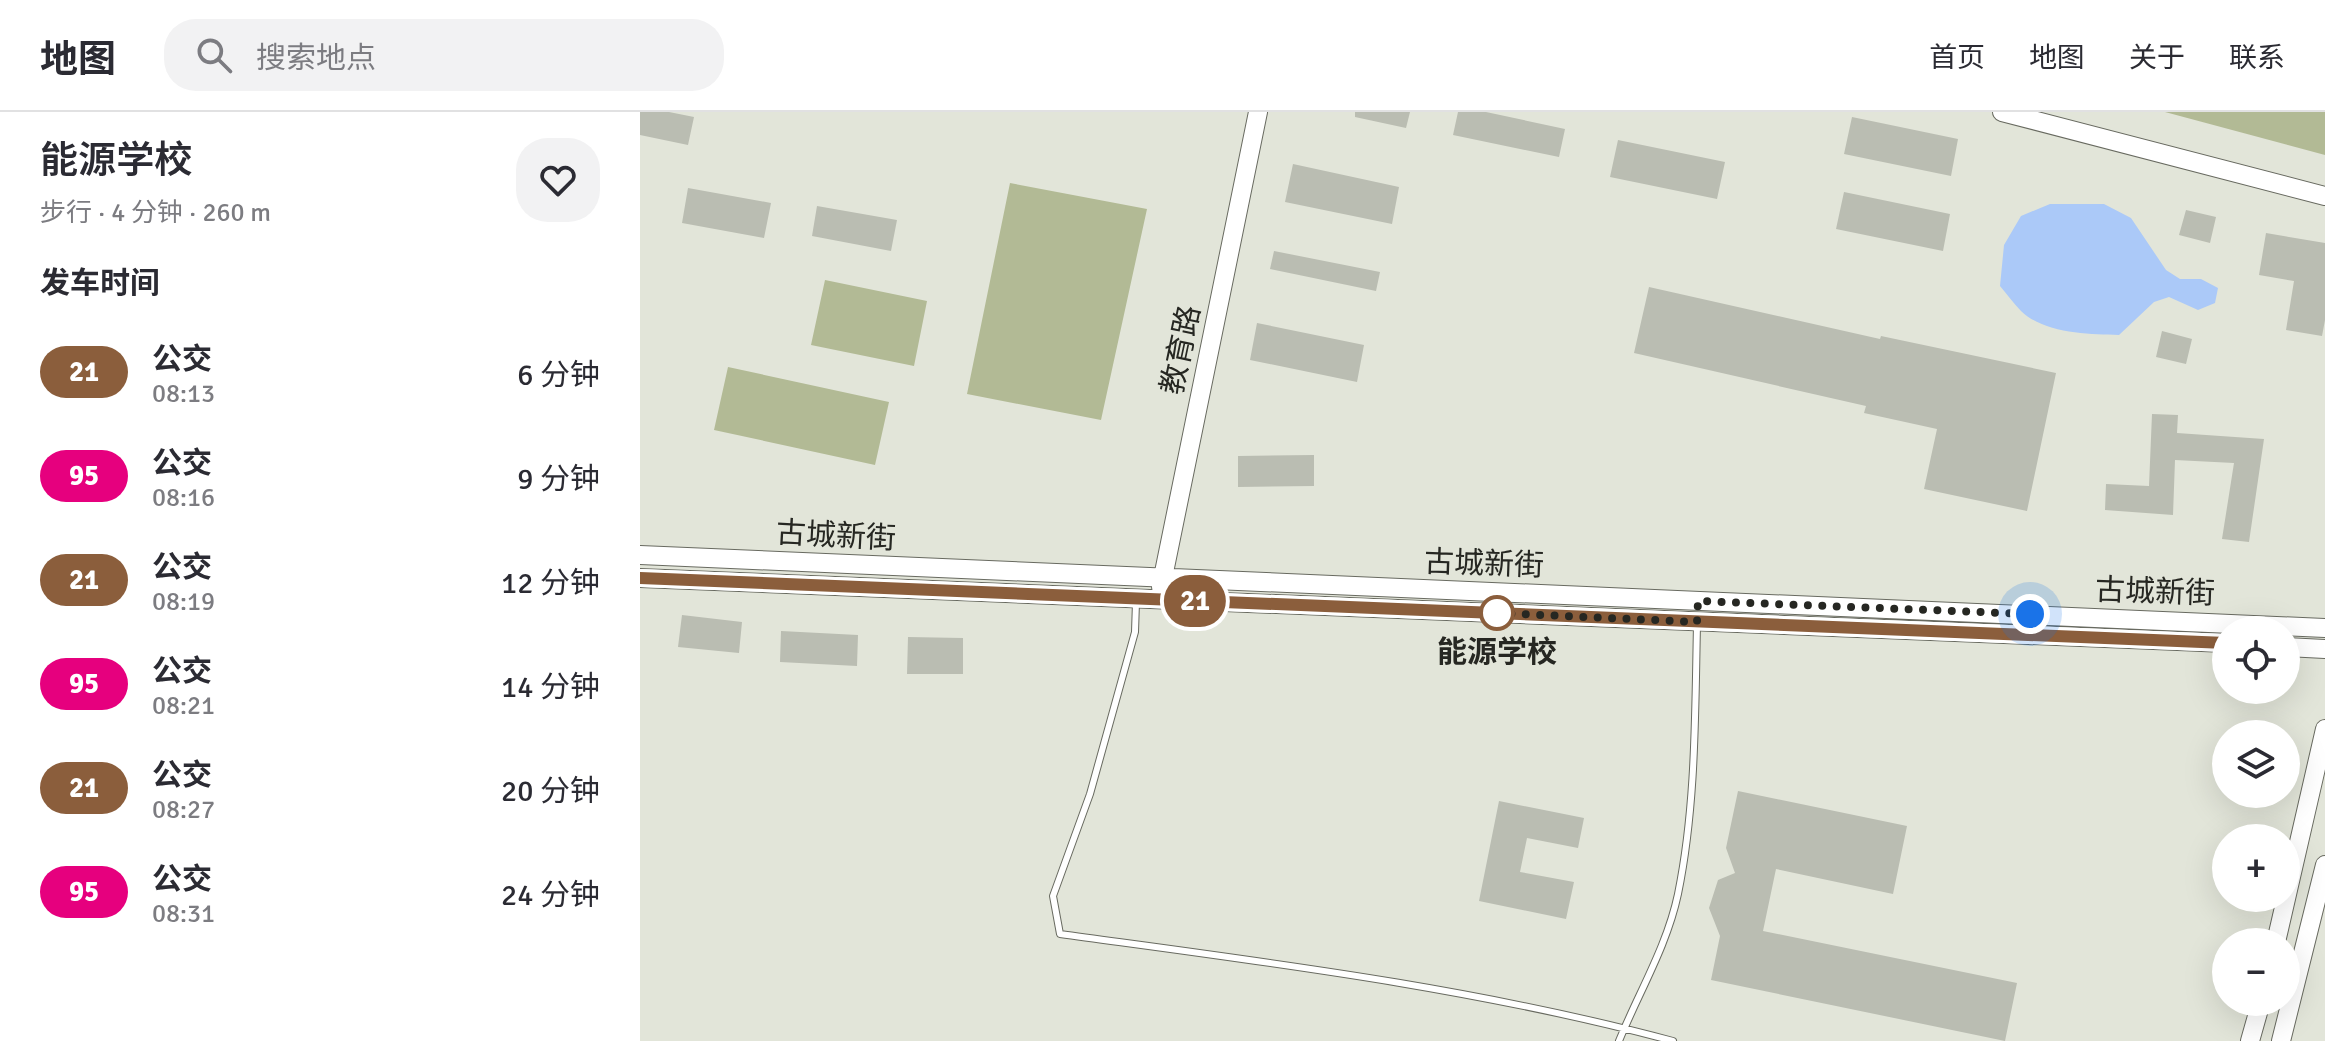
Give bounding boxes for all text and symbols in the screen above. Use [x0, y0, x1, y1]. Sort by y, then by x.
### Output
search box [164, 19, 724, 91]
icon: search [192, 33, 236, 77]
text: 地图 [40, 36, 116, 83]
text: 搜索地点 [256, 40, 376, 77]
text: 首页 [1929, 41, 1985, 75]
text: 地图 [2029, 41, 2085, 75]
text: 关于 [2129, 41, 2185, 75]
text: 联系 [2229, 41, 2285, 75]
text: 能源学校 [40, 137, 192, 184]
button: heart [516, 138, 600, 222]
text: 步行 · 4 分钟 · 260 m [40, 197, 271, 229]
text: 发车时间 [40, 265, 160, 302]
street label: 教育路 [1154, 302, 1208, 398]
text: 公交 [152, 341, 212, 378]
text: 21 [69, 355, 99, 389]
text: 6 分钟 [517, 357, 600, 394]
text: 08:13 [152, 378, 215, 410]
text: 公交 [152, 445, 212, 482]
text: 95 [69, 459, 99, 493]
text: 9 分钟 [517, 461, 600, 498]
text: 08:16 [152, 482, 215, 514]
street label: 古城新街 [775, 514, 897, 558]
street label: 古城新街 [1423, 543, 1545, 585]
text: 公交 [152, 549, 212, 586]
text: 21 [69, 563, 99, 597]
text: 12 分钟 [501, 565, 600, 602]
street label: 古城新街 [2094, 571, 2216, 613]
line badge: 21 [1159, 575, 1231, 627]
text: 21 [1180, 584, 1210, 618]
text: 08:19 [152, 586, 215, 618]
your location [2010, 594, 2050, 634]
marker: 能源学校 [1480, 596, 1514, 630]
map controls [2212, 616, 2300, 1016]
button: locate [2212, 616, 2300, 704]
place label: 能源学校 [1437, 634, 1557, 671]
text: 公交 [152, 653, 212, 690]
text: 95 [69, 667, 99, 701]
text: 14 分钟 [501, 669, 600, 706]
text: 08:21 [152, 690, 215, 722]
button: layers [2212, 720, 2300, 808]
text: 公交 [152, 757, 212, 794]
text: 21 [69, 771, 99, 805]
text: 20 分钟 [501, 773, 600, 810]
text: 08:27 [152, 794, 215, 826]
button: + [2212, 824, 2300, 912]
text: 公交 [152, 861, 212, 898]
text: 95 [69, 875, 99, 909]
text: 24 分钟 [501, 877, 600, 914]
text: 08:31 [152, 898, 215, 930]
button: − [2212, 928, 2300, 1016]

